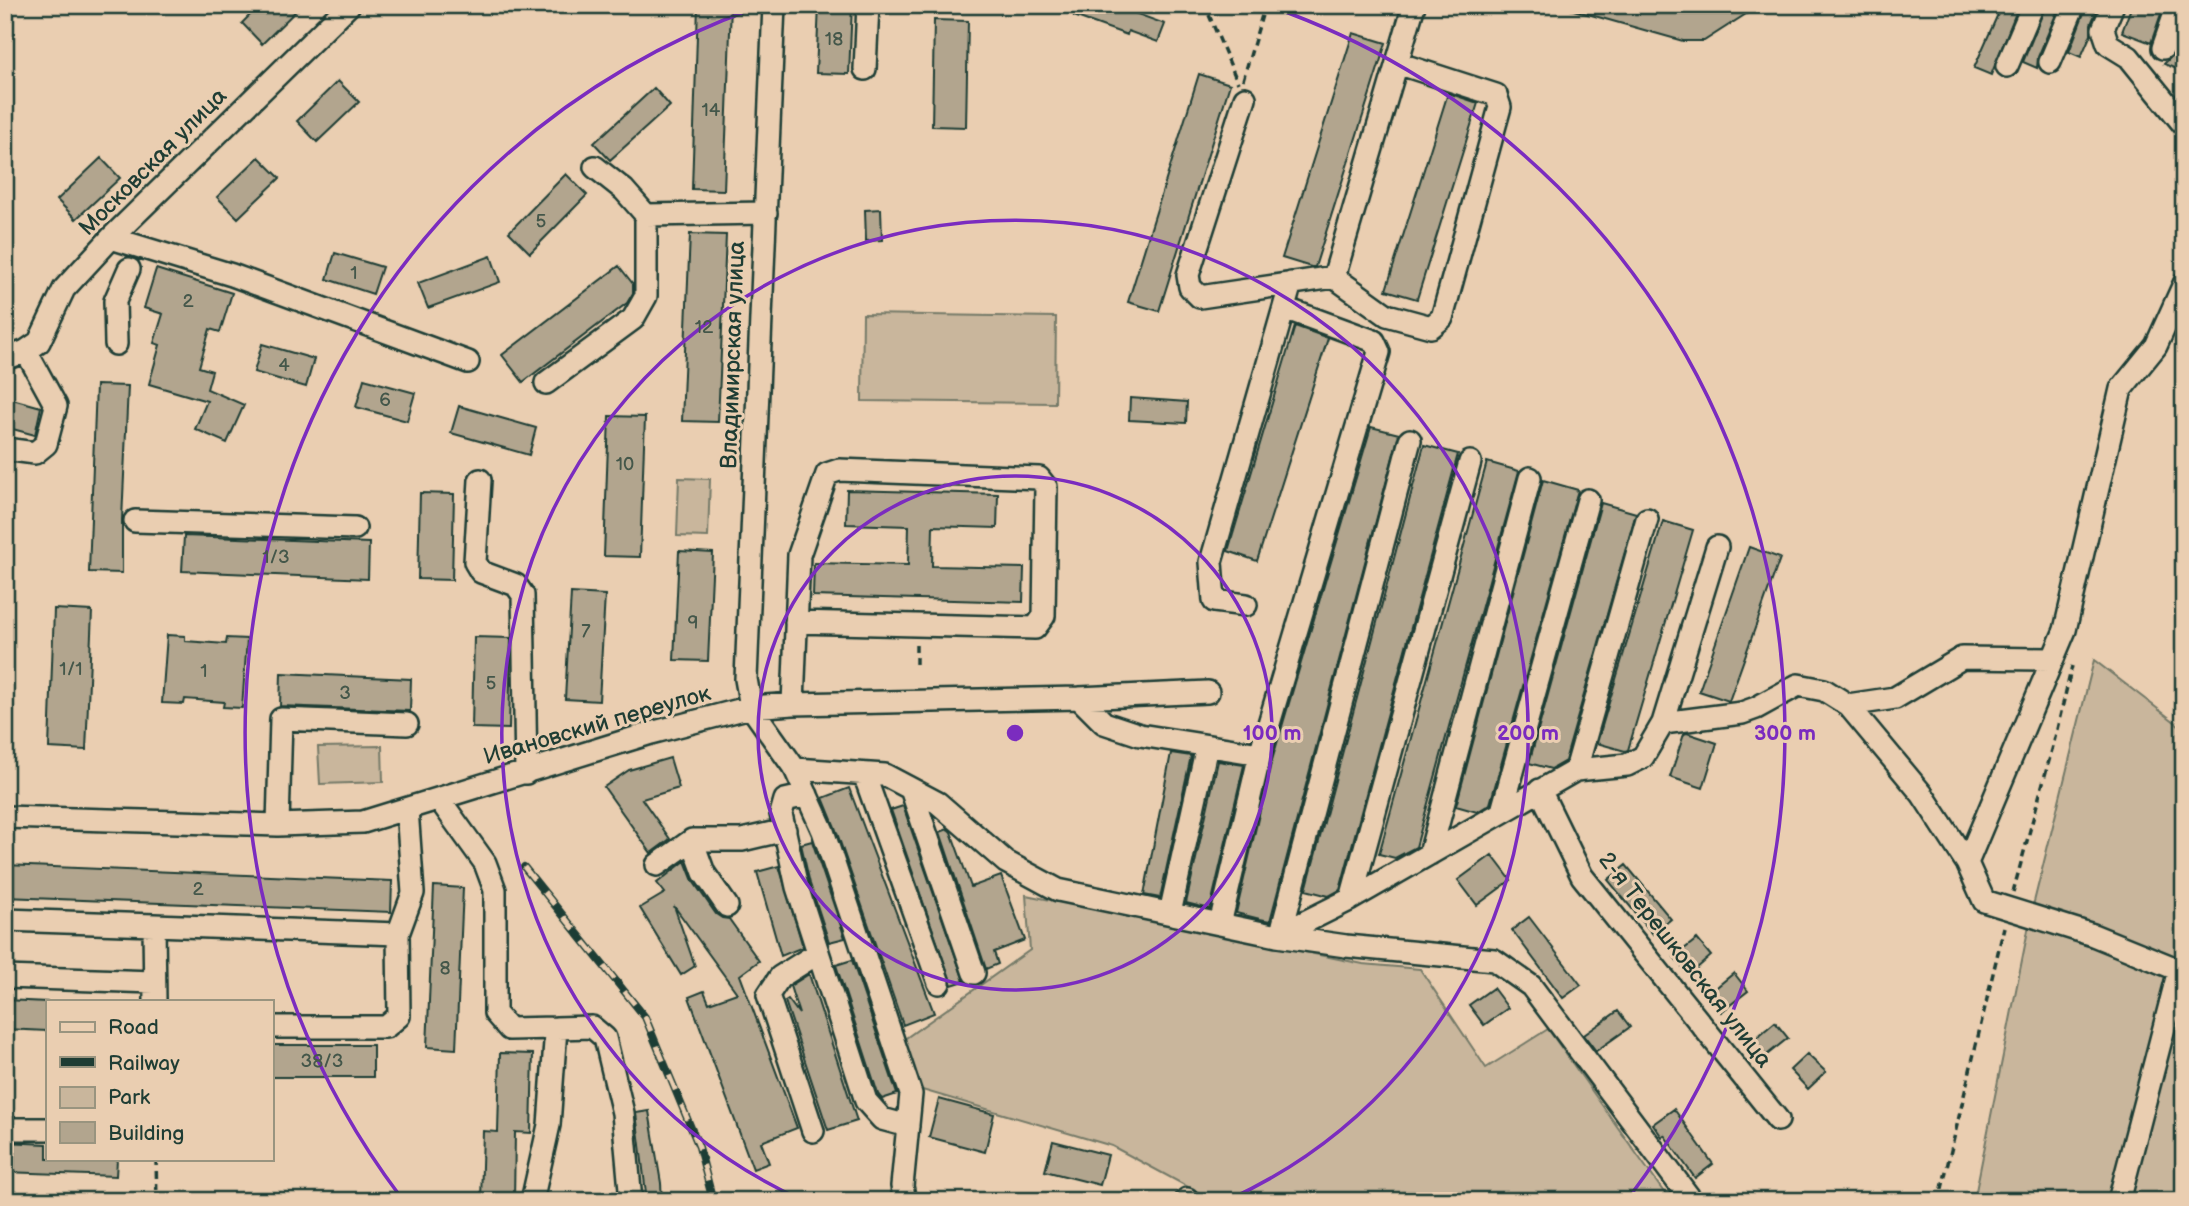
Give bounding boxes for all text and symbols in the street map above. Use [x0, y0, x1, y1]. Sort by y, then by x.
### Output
house number: 18 [825, 28, 843, 51]
street label: Московская улица [73, 82, 233, 242]
house number: 14 [702, 99, 721, 122]
house number: 5 [536, 210, 547, 233]
street label: Владимирская улица [715, 240, 751, 470]
house number: 1 [350, 262, 358, 285]
house number: 2 [182, 290, 194, 313]
house number: 12 [695, 316, 714, 339]
house number: 4 [278, 354, 290, 377]
house number: 6 [379, 389, 391, 412]
house number: 10 [616, 453, 634, 476]
house number: 1/3 [262, 546, 290, 569]
house number: 9 [688, 612, 698, 635]
house number: 7 [581, 620, 591, 643]
house number: 1/1 [59, 658, 83, 681]
house number: 1 [200, 660, 208, 683]
house number: 5 [486, 672, 497, 695]
street label: Ивановский переулок [480, 679, 715, 771]
house number: 3 [339, 682, 351, 705]
centre of rings [1003, 721, 1027, 745]
text: 100 m [1243, 721, 1301, 746]
text: 200 m [1497, 721, 1559, 746]
text: 300 m [1754, 721, 1816, 746]
street label: 2-я Терешковская улица [1592, 847, 1778, 1074]
house number: 2 [192, 878, 204, 901]
house number: 8 [439, 957, 451, 980]
legend [46, 1000, 273, 1160]
text: Road [108, 1015, 159, 1040]
house number: 38/3 [300, 1050, 344, 1073]
text: Railway [108, 1051, 180, 1076]
text: Park [108, 1085, 151, 1110]
text: Building [108, 1121, 184, 1146]

